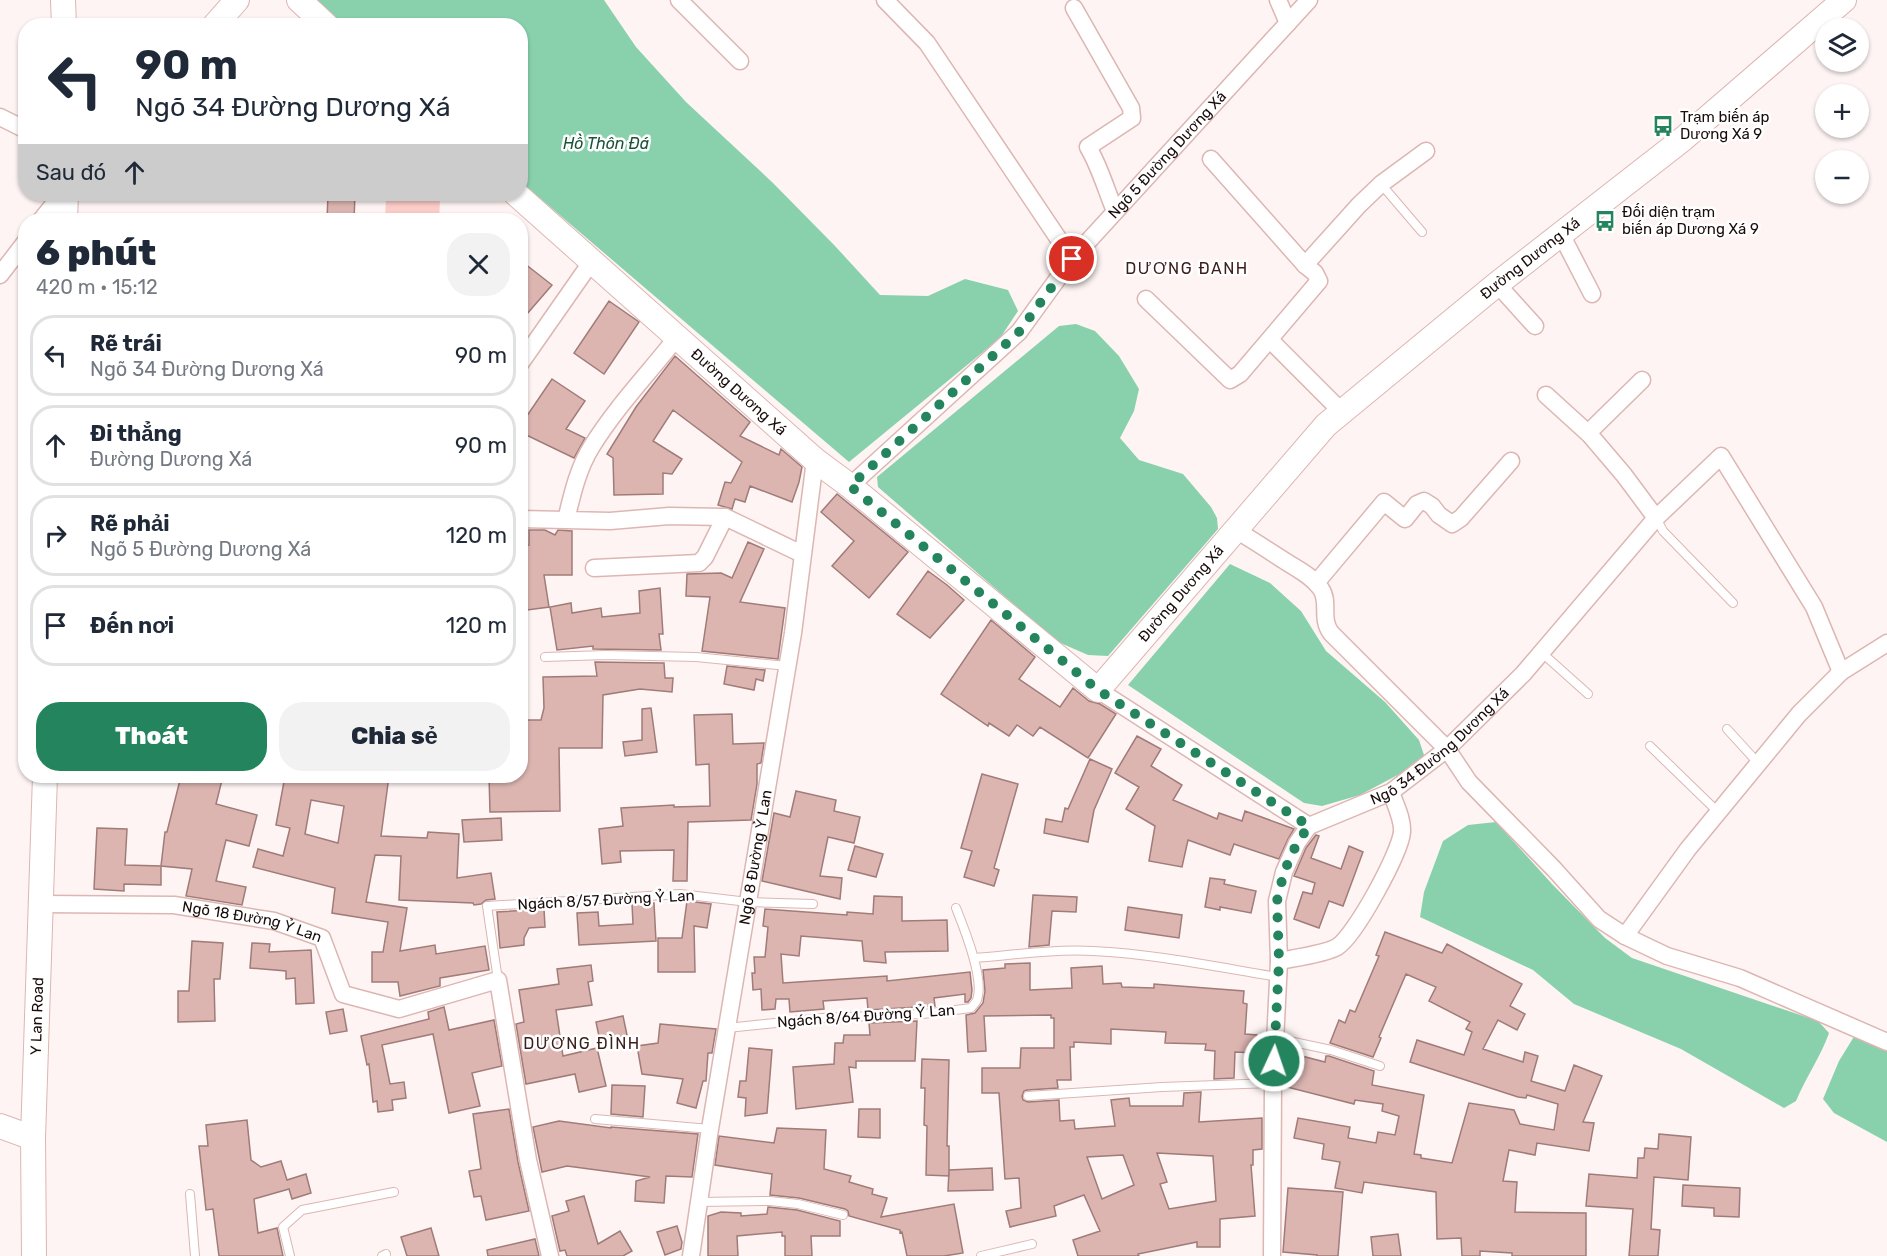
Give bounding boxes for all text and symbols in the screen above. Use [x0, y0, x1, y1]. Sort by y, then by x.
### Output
map controls [1815, 18, 1869, 204]
button: layers [1815, 18, 1869, 72]
text: 90 m [135, 40, 238, 90]
icon: left [36, 42, 114, 120]
button: + [1815, 84, 1869, 138]
street label: Ngõ 5 Đường Dương Xá [1105, 87, 1230, 222]
text: Ngõ 34 Đường Dương Xá [135, 91, 451, 123]
place label: Trạm biến áp Dương Xá 9 [1680, 108, 1770, 143]
bus stop icon: Trạm biến áp Dương Xá 9 [1651, 114, 1675, 138]
water label: Hồ Thôn Đá [563, 133, 649, 153]
button: − [1815, 150, 1869, 204]
icon: ahead [118, 156, 151, 189]
text: Sau đó [36, 159, 106, 186]
place label: Đối diện trạm biến áp Dương Xá 9 [1622, 203, 1759, 238]
bus stop icon: Đối diện trạm biến áp Dương Xá 9 [1593, 209, 1617, 233]
street label: Đường Dương Xá [1477, 214, 1584, 303]
text: 6 phút [36, 231, 156, 274]
button: close [447, 233, 510, 296]
pin [1046, 233, 1097, 284]
icon: arrive [1055, 242, 1088, 275]
district label: DƯƠNG ĐANH [1125, 259, 1249, 278]
text: 420 m · 15:12 [36, 275, 158, 299]
text: Rẽ trái [90, 330, 162, 357]
icon: left [39, 339, 72, 372]
text: 90 m [455, 342, 507, 369]
street label: Đường Dương Xá [687, 345, 790, 439]
text: Ngõ 34 Đường Dương Xá [90, 357, 324, 381]
text: Đi thẳng [90, 420, 182, 447]
icon: ahead [39, 429, 72, 462]
text: 90 m [455, 432, 507, 459]
text: Đường Dương Xá [90, 447, 252, 471]
text: Rẽ phải [90, 510, 170, 537]
icon: right [39, 519, 72, 552]
text: 120 m [446, 522, 507, 549]
text: Ngõ 5 Đường Dương Xá [90, 537, 311, 561]
street label: Đường Dương Xá [1134, 542, 1227, 646]
icon: arrive [39, 609, 72, 642]
text: Đến nơi [90, 612, 174, 639]
text: 120 m [446, 612, 507, 639]
street label: Ngõ 34 Đường Dương Xá [1368, 684, 1513, 809]
button: Thoát [36, 702, 267, 771]
button: Chia sẻ [279, 702, 510, 771]
street label: Ngõ 8 Đường Ỷ Lan [735, 788, 776, 926]
street label: Ngách 8/57 Đường Ỷ Lan [517, 886, 695, 914]
street label: Ngõ 18 Đường Ỷ Lan [181, 897, 324, 946]
street label: Y Lan Road [27, 977, 47, 1055]
street label: Ngách 8/64 Đường Ỷ Lan [776, 1001, 956, 1031]
position arrow [1242, 1029, 1306, 1093]
district label: DƯƠNG ĐÌNH [523, 1034, 641, 1053]

